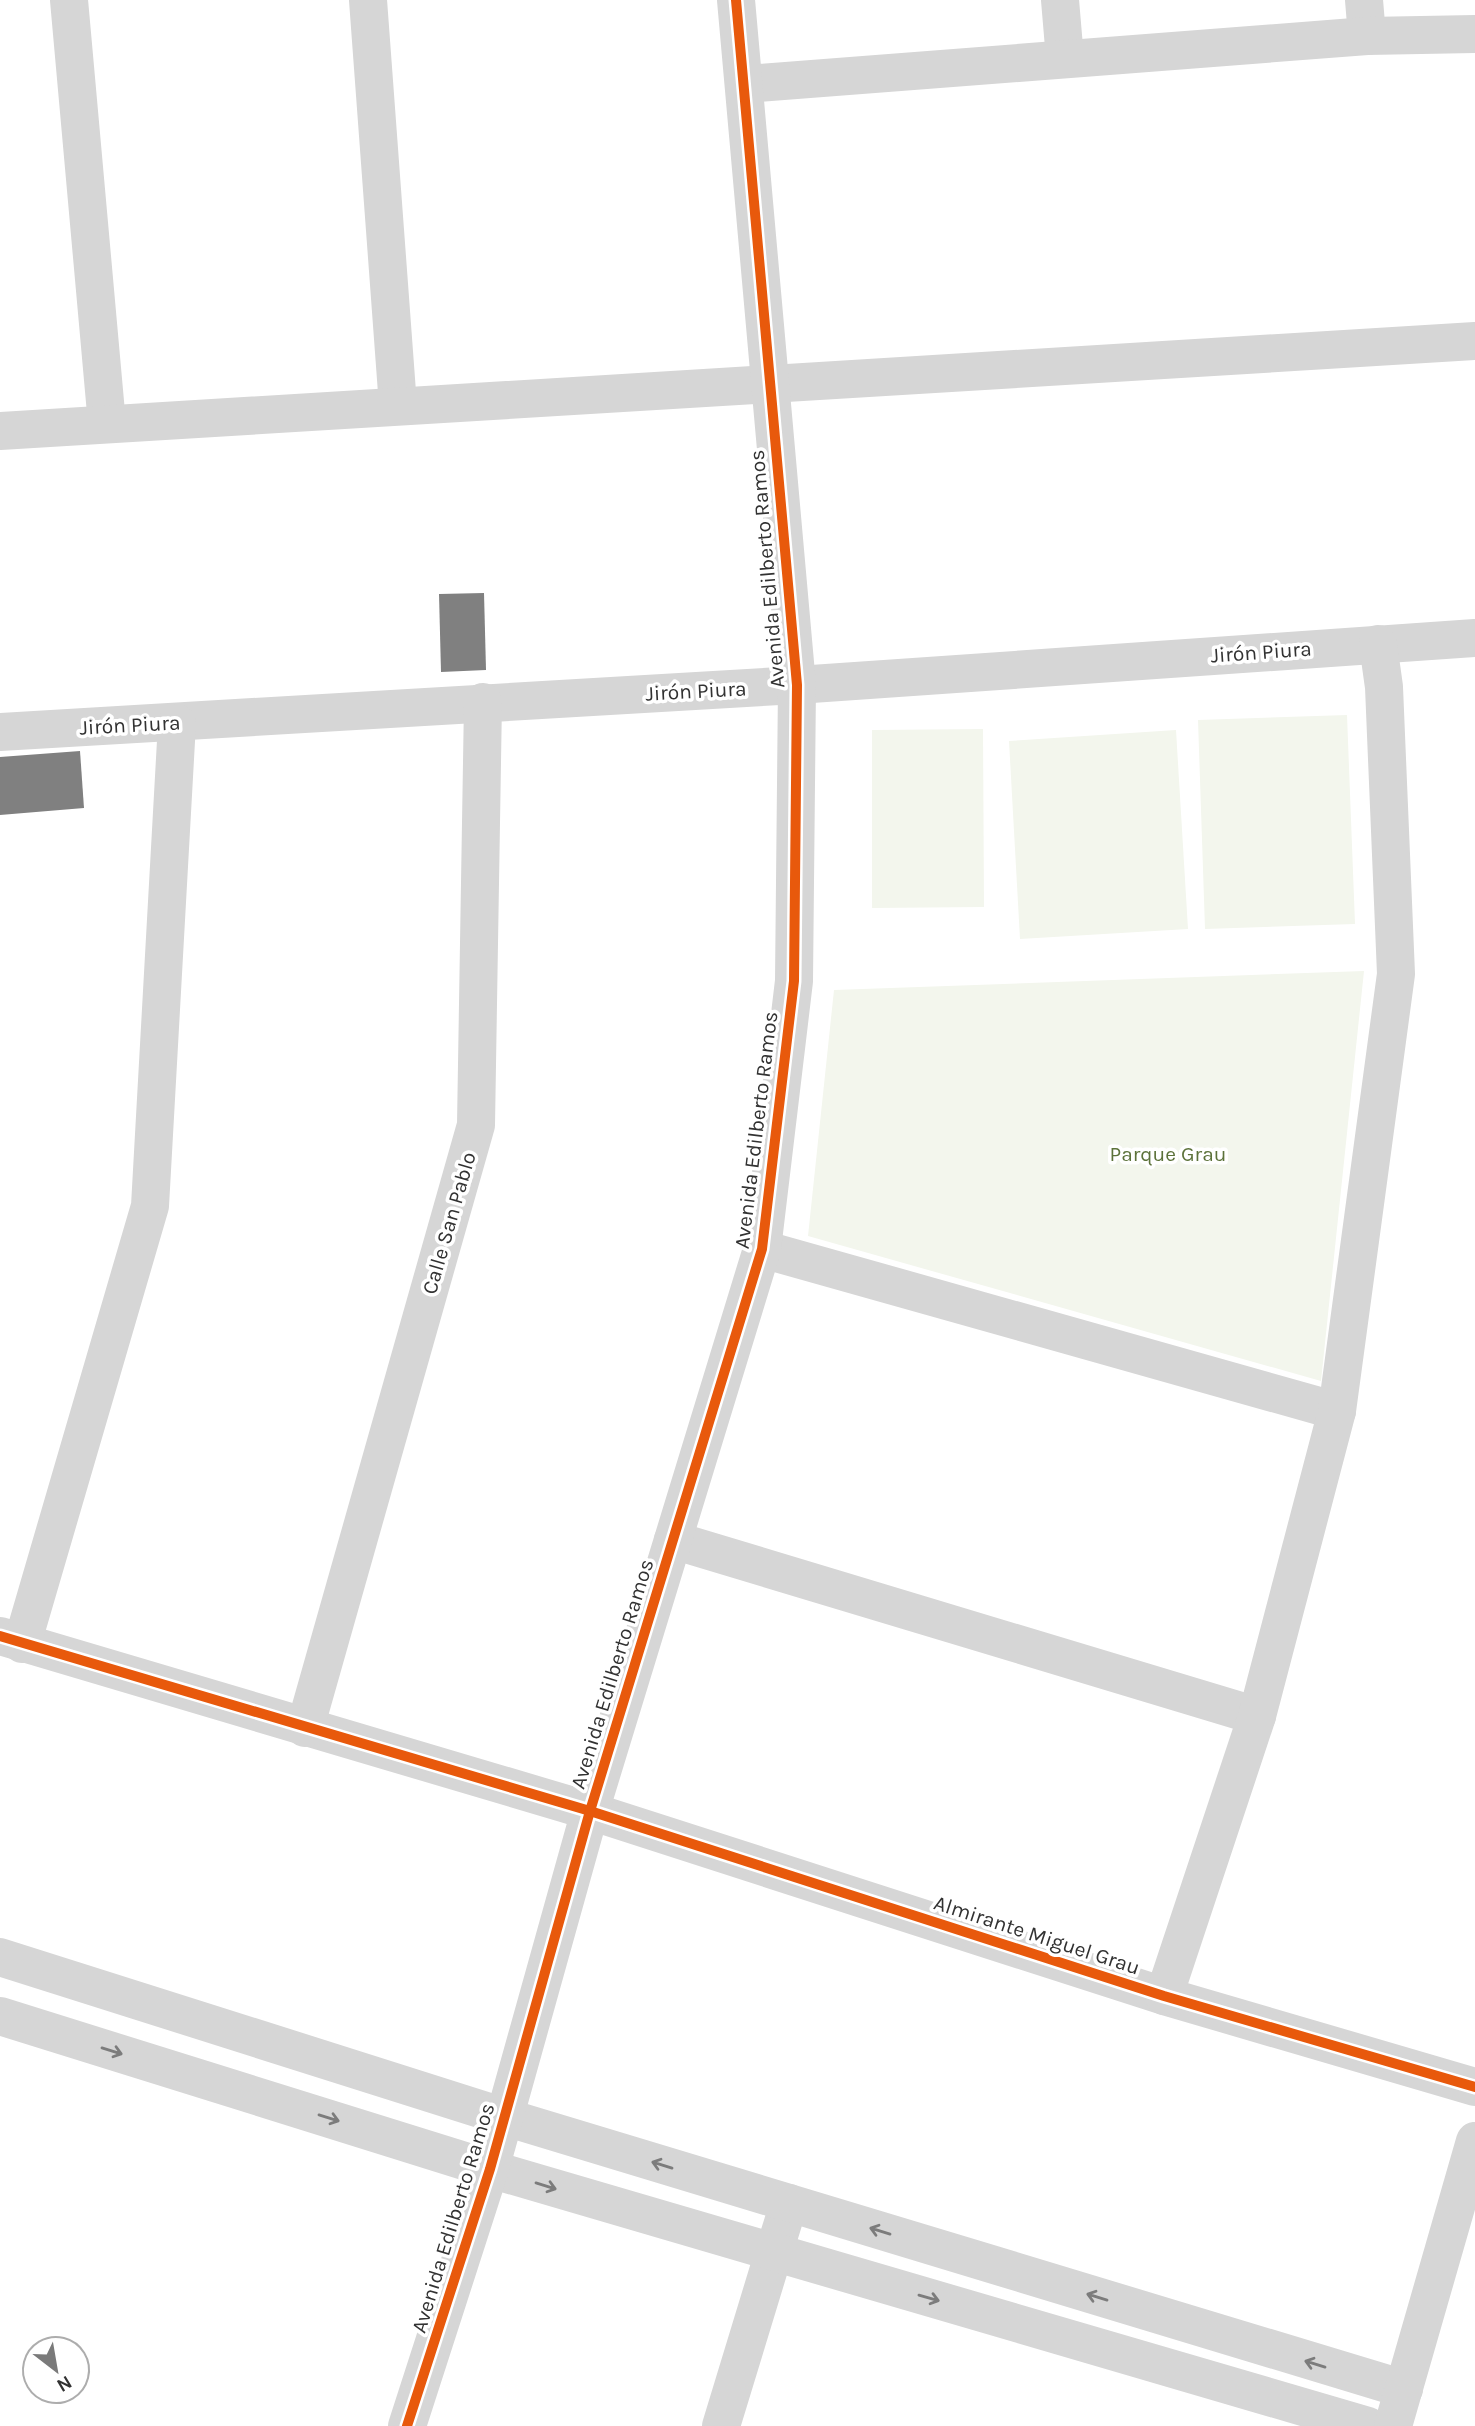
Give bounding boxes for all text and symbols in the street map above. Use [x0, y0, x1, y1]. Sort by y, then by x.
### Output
street label: Avenida Edilberto Ramos [745, 449, 789, 689]
street label: Jirón Piura [1210, 636, 1312, 668]
street label: Jirón Piura [645, 676, 747, 706]
street label: Jirón Piura [79, 710, 181, 740]
street label: Avenida Edilberto Ramos [730, 1010, 782, 1250]
park label: Parque Grau [1110, 1142, 1226, 1166]
street label: Calle San Pablo [417, 1149, 481, 1297]
street label: Avenida Edilberto Ramos [566, 1556, 658, 1792]
street label: Almirante Miguel Grau [931, 1890, 1143, 1980]
one-way arrow [101, 2045, 123, 2058]
street label: Avenida Edilberto Ramos [407, 2100, 499, 2336]
one-way arrow [318, 2113, 340, 2126]
one-way arrow [652, 2157, 674, 2170]
one-way arrow [535, 2180, 557, 2193]
one-way arrow [869, 2223, 891, 2236]
one-way arrow [1087, 2290, 1109, 2303]
one-way arrow [918, 2293, 940, 2306]
north arrow [21, 2335, 91, 2405]
one-way arrow [1304, 2356, 1326, 2369]
text: N [53, 2371, 76, 2397]

